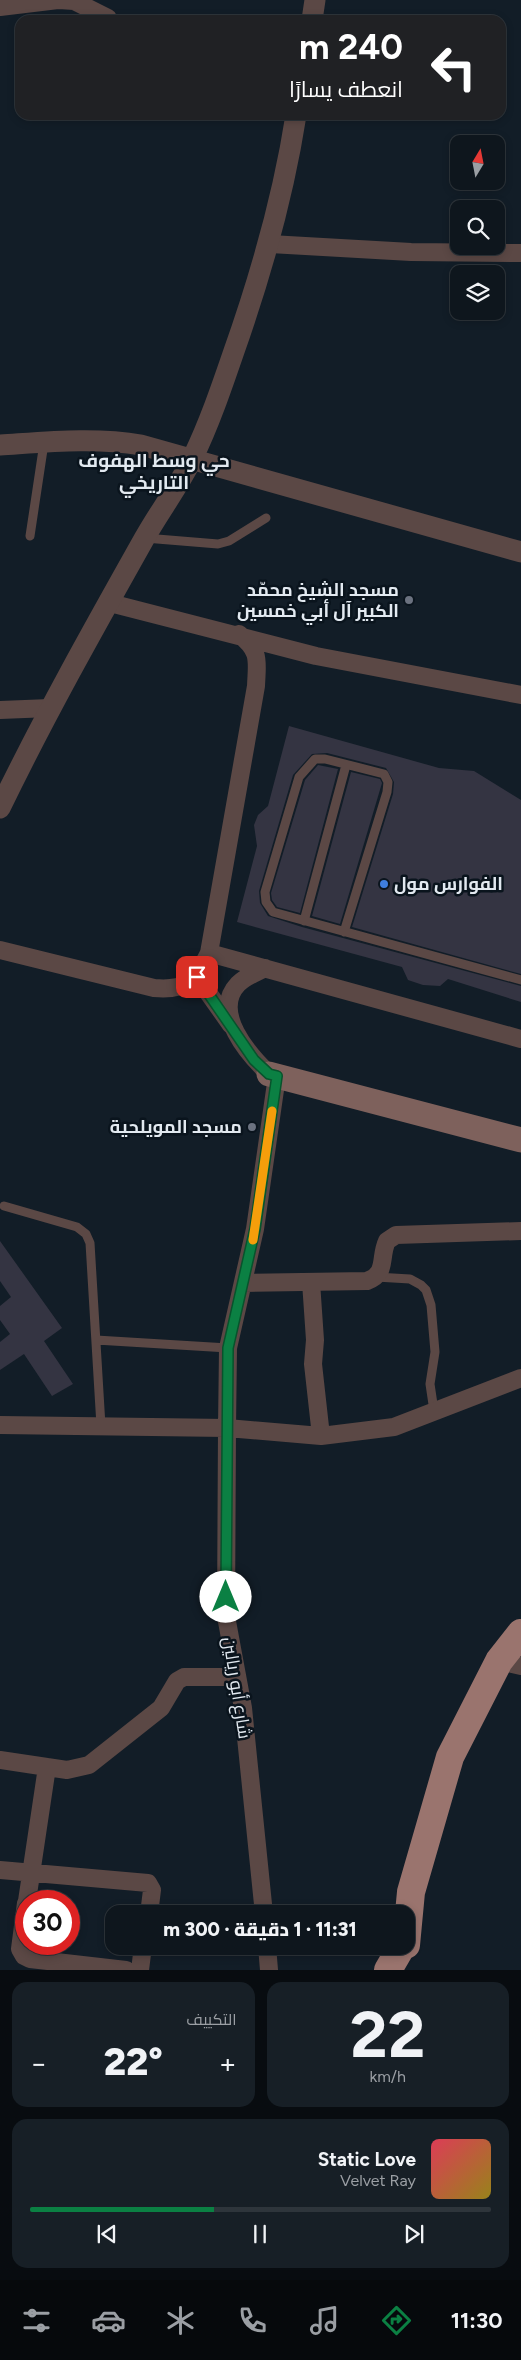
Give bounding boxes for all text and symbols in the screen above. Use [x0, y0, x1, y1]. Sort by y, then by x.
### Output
text: 240 m [299, 26, 403, 68]
icon: left [421, 35, 486, 100]
text: انعطف يسارًا [289, 76, 403, 103]
north arrow [450, 135, 505, 190]
map controls [450, 135, 505, 320]
button: search [450, 200, 505, 255]
button: layers [450, 265, 505, 320]
district label: حي وسط الهفوف التاريخي [78, 449, 230, 498]
place label: مسجد الشيخ محمّد الكبير آل أبي خمسين [237, 579, 399, 626]
marker: مسجد الشيخ محمّد الكبير آل أبي خمسين [403, 594, 415, 606]
place label: الفوارس مول [394, 873, 503, 895]
marker: الفوارس مول [378, 878, 390, 890]
pin [176, 956, 218, 998]
icon: arrive [183, 963, 211, 991]
place label: مسجد المويلحية [110, 1116, 242, 1138]
marker: مسجد المويلحية [246, 1121, 258, 1133]
position arrow [199, 1570, 251, 1622]
street label: شارع أبو ريالين [217, 1635, 256, 1741]
speed limit sign: 30 [15, 1890, 80, 1955]
text: 11:31 · 1 دقيقة · 300 m [163, 1918, 357, 1941]
text: 22 [350, 1995, 425, 2073]
text: التكييف [186, 2010, 237, 2029]
text: 22° [104, 2039, 163, 2085]
text: − [30, 2046, 47, 2080]
text: + [219, 2046, 237, 2080]
text: km/h [369, 2067, 406, 2086]
text: Static Love [318, 2148, 416, 2171]
text: Velvet Ray [340, 2171, 416, 2190]
icon: previous [93, 2220, 121, 2248]
icon: pause [246, 2220, 274, 2248]
icon: next [400, 2220, 428, 2248]
icon: filters [19, 2303, 54, 2338]
icon: car [91, 2303, 126, 2338]
icon: climate [163, 2303, 198, 2338]
icon: phone [235, 2303, 270, 2338]
icon: music [307, 2303, 342, 2338]
icon: directions [379, 2303, 414, 2338]
text: 11:30 [451, 2307, 502, 2334]

